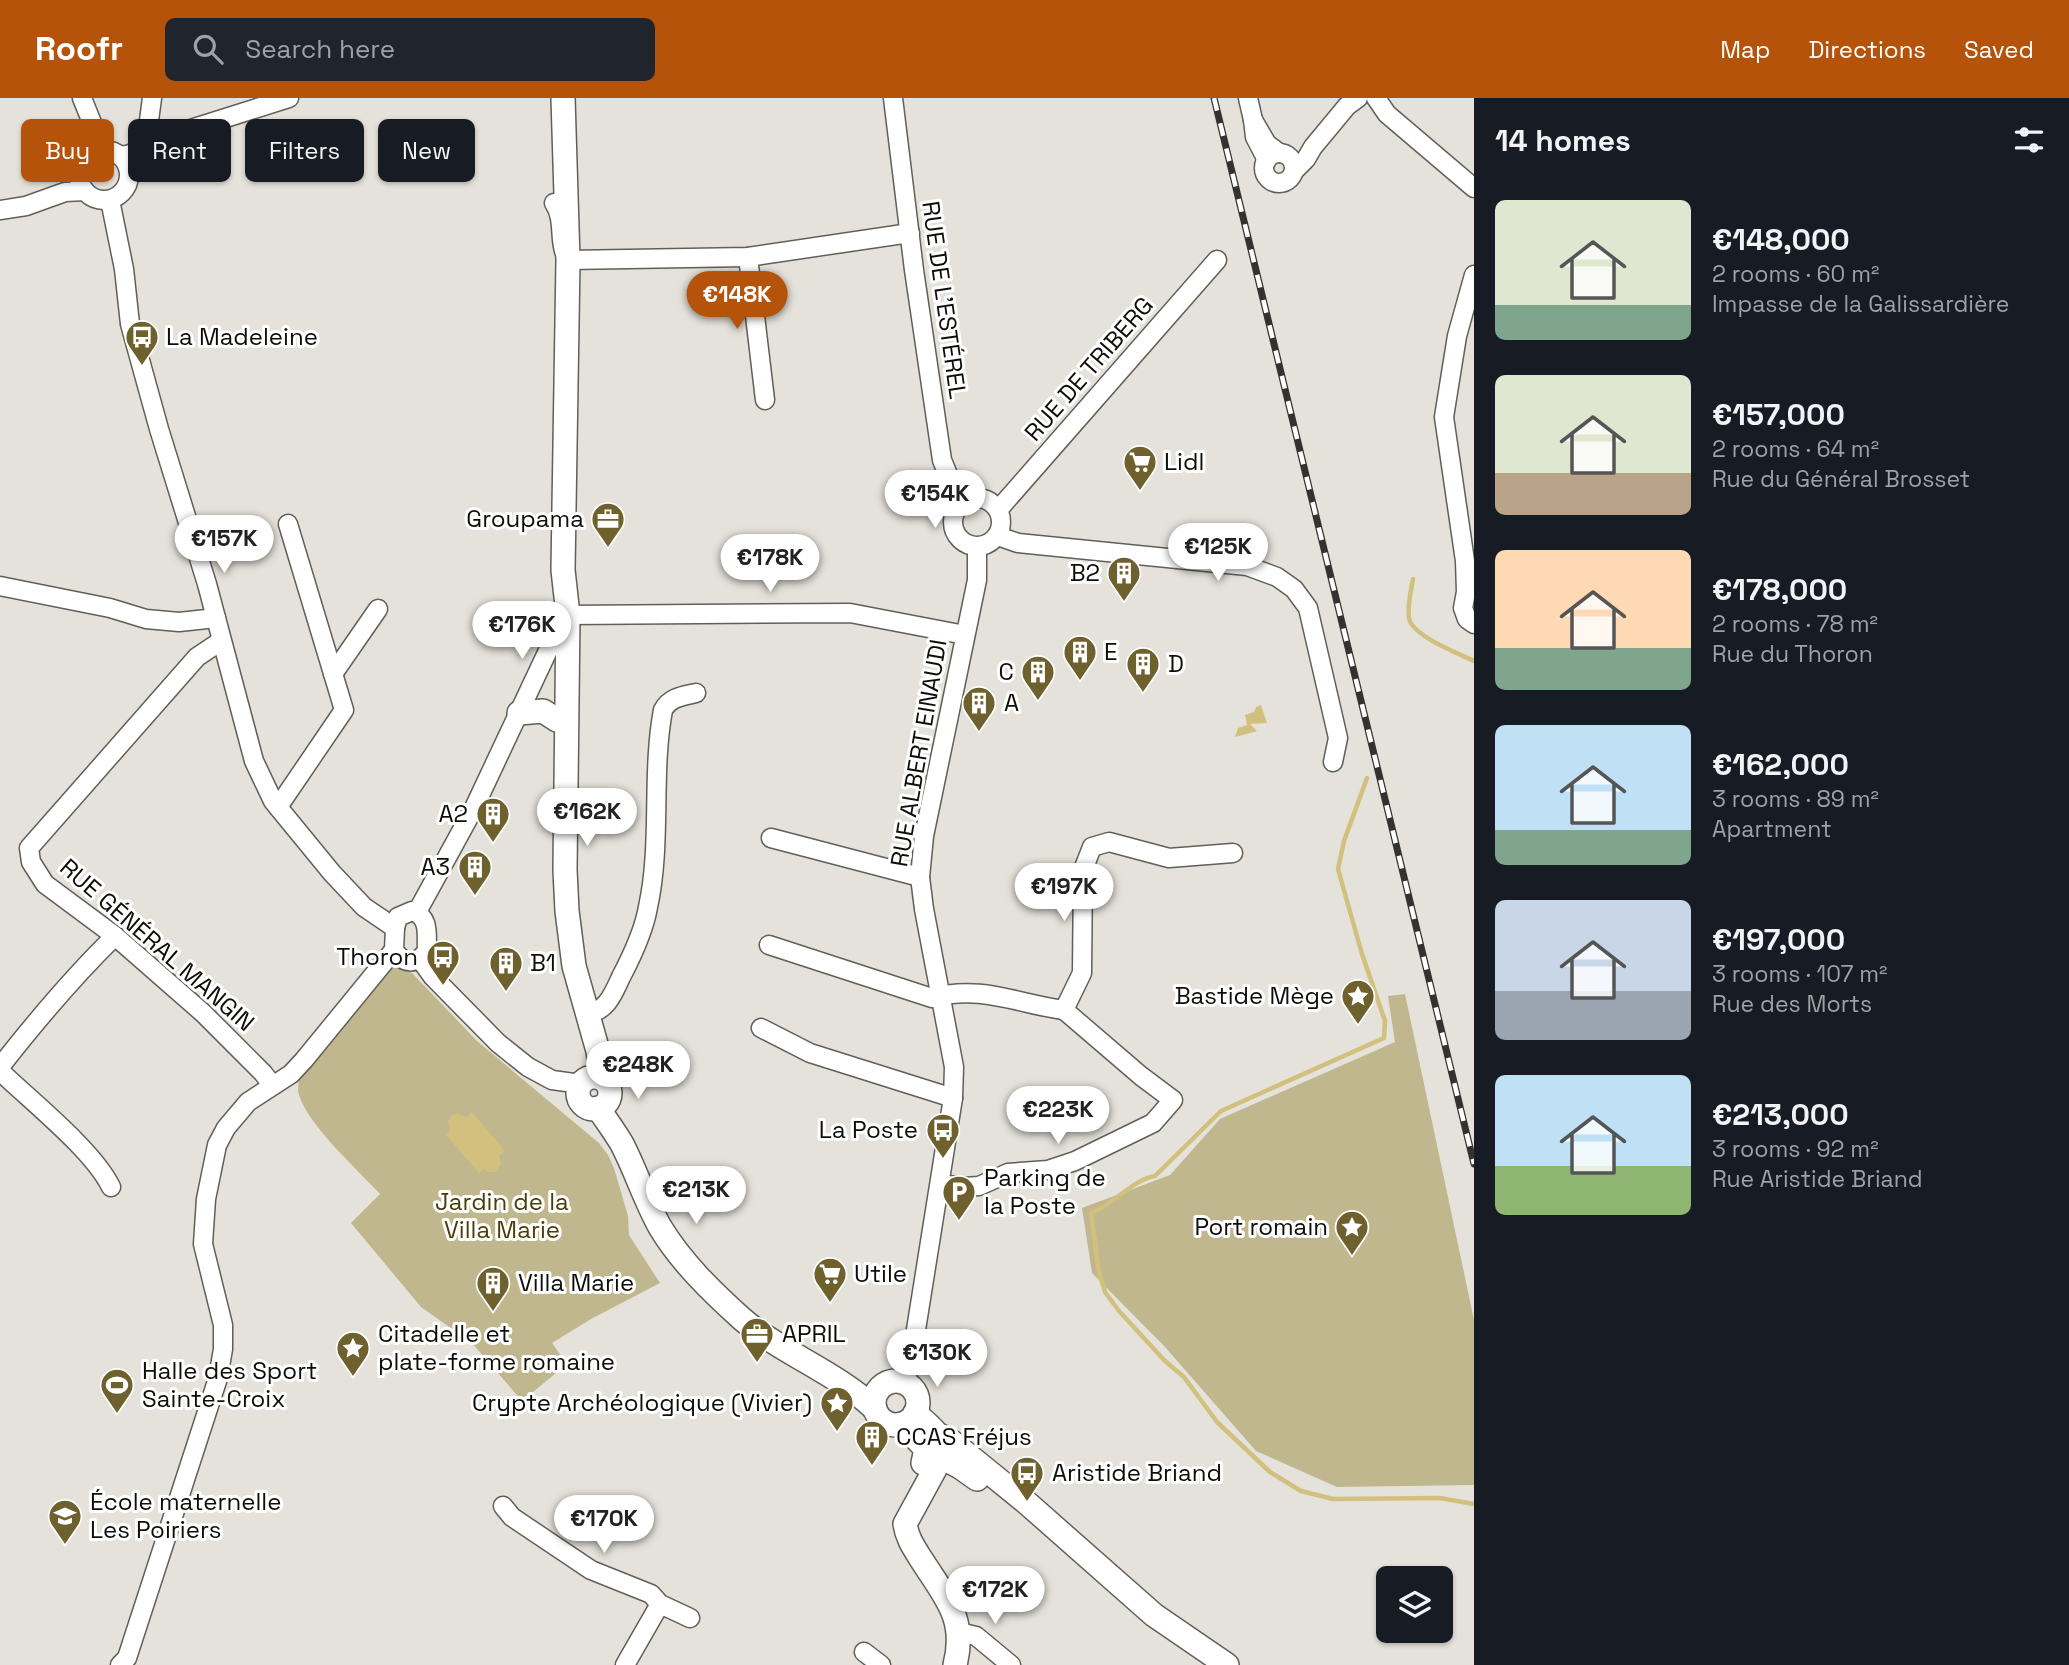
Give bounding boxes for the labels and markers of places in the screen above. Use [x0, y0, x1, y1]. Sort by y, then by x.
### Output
pin: €148K [688, 272, 786, 331]
bus stop icon: La Madeleine [123, 318, 161, 367]
place label: La Madeleine [166, 321, 318, 352]
supermarket icon: Lidl [1121, 443, 1159, 492]
place label: Lidl [1164, 446, 1204, 477]
pin: €154K [886, 470, 984, 530]
office icon: Groupama [589, 500, 627, 549]
place label: Groupama [466, 503, 584, 534]
pin: €157K [175, 516, 273, 575]
pin: €125K [1169, 524, 1267, 583]
pin: €178K [721, 534, 819, 594]
building icon: B2 [1105, 554, 1143, 603]
place label: B2 [1070, 557, 1100, 588]
pin: €176K [473, 602, 571, 661]
building icon: E [1061, 633, 1099, 682]
place label: E [1104, 636, 1118, 667]
building icon: D [1124, 645, 1162, 694]
place label: D [1168, 648, 1184, 679]
building icon: C [1019, 653, 1057, 702]
place label: C [999, 656, 1014, 687]
building icon: A [960, 684, 998, 733]
place label: A [1004, 687, 1019, 718]
pin: €162K [538, 788, 636, 848]
building icon: A2 [474, 795, 512, 844]
place label: A2 [438, 798, 468, 829]
building icon: A3 [456, 848, 494, 897]
place label: A3 [420, 851, 450, 882]
pin: €197K [1015, 864, 1113, 923]
bus stop icon: Thoron [424, 938, 462, 987]
place label: Thoron [336, 941, 418, 972]
building icon: B1 [487, 944, 525, 993]
place label: B1 [530, 947, 556, 978]
place icon: Bastide Mège [1339, 977, 1377, 1026]
place label: Bastide Mège [1175, 980, 1334, 1011]
pin: €248K [589, 1042, 687, 1101]
pin: €223K [1009, 1086, 1107, 1146]
bus stop icon: La Poste [924, 1111, 962, 1160]
place label: La Poste [819, 1114, 918, 1145]
place label: Parking de la Poste [984, 1162, 1106, 1221]
pin: €213K [647, 1166, 745, 1226]
parking icon: Parking de la Poste [940, 1173, 978, 1222]
place icon: Port romain [1333, 1208, 1371, 1257]
place label: Port romain [1194, 1211, 1328, 1242]
supermarket icon: Utile [811, 1255, 849, 1304]
place label: Utile [854, 1258, 907, 1289]
building icon: Villa Marie [474, 1264, 512, 1313]
place label: Villa Marie [518, 1267, 634, 1298]
office icon: APRIL [738, 1315, 776, 1364]
place label: Citadelle et plate-forme romaine [378, 1318, 615, 1377]
place label: APRIL [782, 1318, 846, 1349]
place icon: Citadelle et plate-forme romaine [334, 1329, 372, 1378]
pin: €130K [888, 1330, 986, 1389]
place label: Halle des Sport Sainte-Croix [142, 1355, 317, 1414]
sports icon: Halle des Sport Sainte-Croix [98, 1366, 136, 1415]
place icon: Crypte Archéologique (Vivier) [818, 1384, 856, 1433]
place label: Crypte Archéologique (Vivier) [472, 1387, 812, 1418]
building icon: CCAS Fréjus [853, 1418, 891, 1467]
place label: CCAS Fréjus [896, 1421, 1032, 1452]
bus stop icon: Aristide Briand [1008, 1454, 1046, 1503]
place label: Aristide Briand [1052, 1457, 1222, 1488]
place label: École maternelle Les Poiriers [90, 1486, 281, 1545]
pin: €170K [555, 1496, 653, 1555]
school or university icon: École maternelle Les Poiriers [46, 1497, 84, 1546]
pin: €172K [946, 1566, 1044, 1626]

